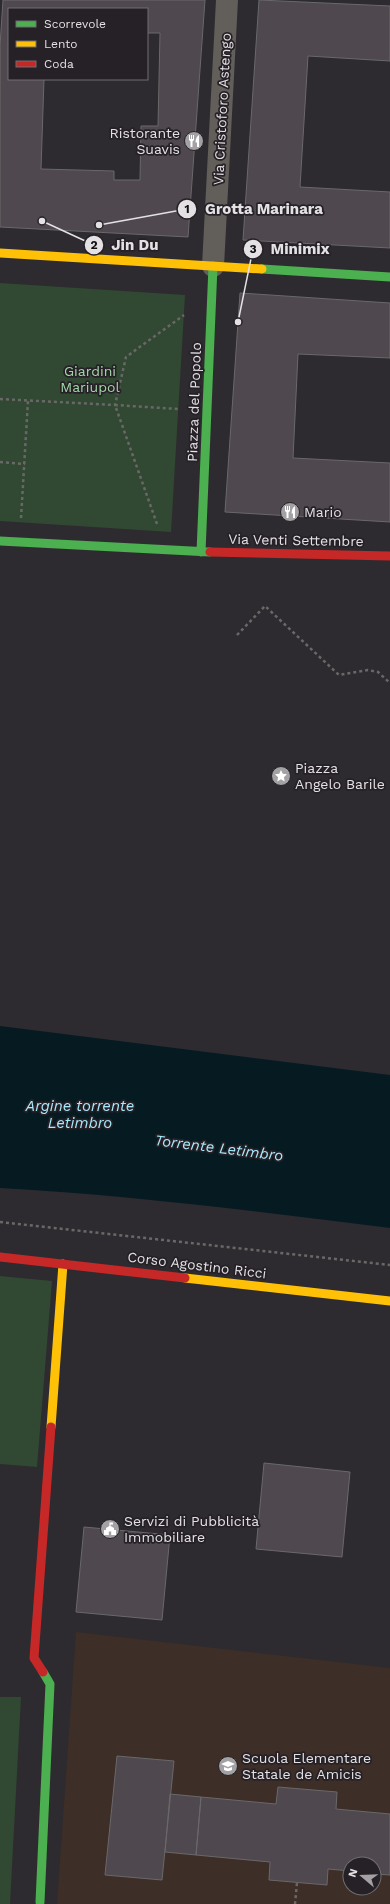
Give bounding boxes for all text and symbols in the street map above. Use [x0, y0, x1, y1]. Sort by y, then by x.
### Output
legend [8, 8, 148, 80]
text: Scorrevole [44, 17, 106, 31]
street label: Via Cristoforo Astengo [210, 32, 234, 186]
text: Lento [44, 37, 78, 51]
text: Coda [44, 57, 74, 71]
place label: Ristorante Suavis [109, 125, 180, 157]
restaurant icon: Ristorante Suavis [183, 130, 205, 152]
callout: Grotta Marinara [177, 196, 331, 223]
text: Grotta Marinara [205, 200, 323, 218]
text: 1 [184, 202, 190, 216]
callout: Jin Du [84, 232, 167, 259]
callout: Minimix [243, 235, 338, 262]
text: Jin Du [111, 236, 159, 254]
text: 2 [90, 238, 98, 252]
text: Minimix [271, 240, 330, 258]
text: 3 [249, 242, 257, 256]
street label: Piazza del Popolo [184, 342, 204, 462]
park label: Giardini Mariupol [60, 363, 120, 395]
restaurant icon: Mario [279, 501, 301, 523]
place label: Mario [304, 504, 342, 520]
street label: Via Venti Settembre [228, 531, 364, 549]
place label: Piazza Angelo Barile [295, 760, 385, 792]
place icon: Piazza Angelo Barile [270, 765, 292, 787]
water label: Argine torrente Letimbro [25, 1097, 134, 1132]
water label: Torrente Letimbro [154, 1131, 284, 1165]
street label: Corso Agostino Ricci [127, 1249, 267, 1281]
place label: Servizi di Pubblicità Immobiliare [124, 1513, 259, 1545]
public building icon: Servizi di Pubblicità Immobiliare [99, 1518, 121, 1540]
place label: Scuola Elementare Statale de Amicis [242, 1750, 371, 1782]
school or university icon: Scuola Elementare Statale de Amicis [217, 1755, 239, 1777]
north arrow [342, 1856, 382, 1896]
text: N [346, 1867, 360, 1879]

